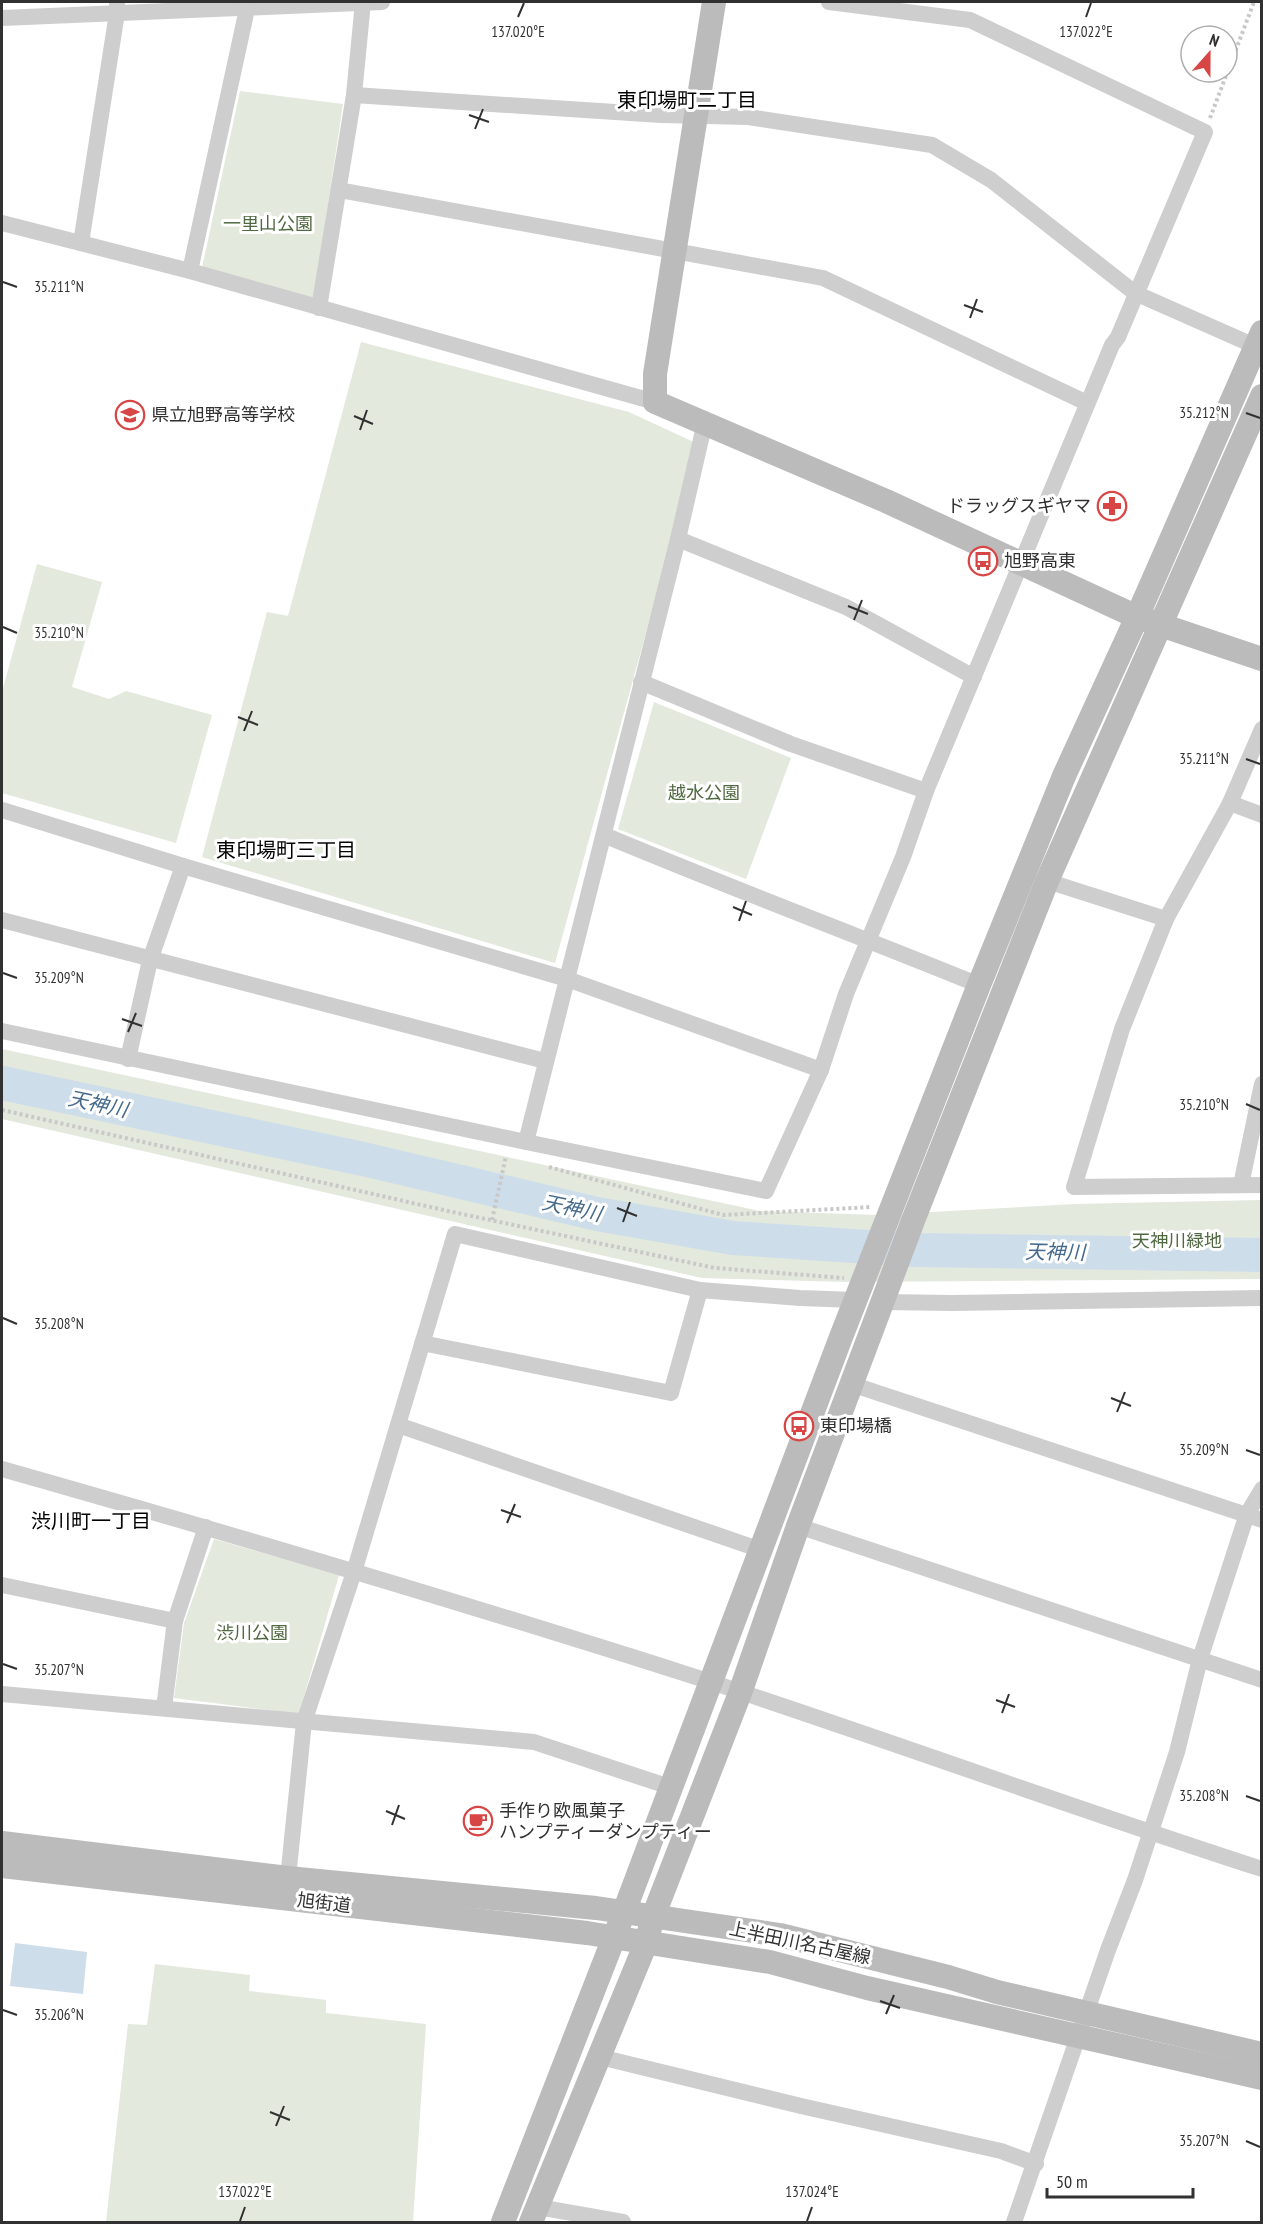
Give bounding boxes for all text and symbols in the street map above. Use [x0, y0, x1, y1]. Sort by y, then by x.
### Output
text: 137.020°E [491, 22, 545, 41]
text: 137.022°E [1059, 22, 1113, 41]
north arrow [1179, 24, 1239, 84]
text: N [1207, 29, 1222, 51]
district label: 東印場町二丁目 [617, 87, 757, 113]
park label: 一里山公園 [223, 212, 313, 235]
text: 35.211°N [34, 277, 84, 296]
school or university icon: 県立旭野高等学校 [114, 399, 146, 431]
place label: 県立旭野高等学校 [151, 403, 295, 426]
text: 35.212°N [1179, 403, 1229, 422]
pharmacy icon: ドラッグスギヤマ [1096, 490, 1128, 522]
place label: ドラッグスギヤマ [947, 494, 1091, 517]
bus stop icon: 旭野高東 [967, 545, 999, 577]
place label: 旭野高東 [1004, 549, 1076, 572]
text: 35.210°N [34, 623, 84, 642]
text: 35.211°N [1179, 749, 1229, 768]
park label: 越水公園 [668, 781, 740, 804]
district label: 東印場町三丁目 [216, 837, 356, 863]
text: 35.209°N [34, 968, 84, 987]
water label: 天神川 [66, 1085, 132, 1123]
text: 35.210°N [1179, 1095, 1229, 1114]
water label: 天神川 [540, 1189, 606, 1227]
park label: 天神川緑地 [1132, 1229, 1222, 1252]
water label: 天神川 [1025, 1238, 1087, 1266]
text: 35.208°N [34, 1314, 84, 1333]
bus stop icon: 東印場橋 [783, 1410, 815, 1442]
place label: 東印場橋 [820, 1414, 892, 1437]
text: 35.209°N [1179, 1440, 1229, 1459]
district label: 渋川町一丁目 [31, 1508, 151, 1534]
park label: 渋川公園 [216, 1621, 288, 1644]
text: 35.207°N [34, 1660, 84, 1679]
text: 35.208°N [1179, 1786, 1229, 1805]
place label: 手作り欧風菓子 ハンプティーダンプティー [499, 1799, 712, 1843]
cafe icon: 手作り欧風菓子 ハンプティーダンプティー [462, 1805, 494, 1837]
street label: 旭街道 [296, 1888, 352, 1917]
street label: 上半田川名古屋線 [727, 1916, 873, 1969]
text: 35.206°N [34, 2005, 84, 2024]
text: 35.207°N [1179, 2131, 1229, 2150]
scale bar [1047, 2161, 1192, 2199]
text: 50 m [1056, 2170, 1088, 2193]
text: 137.022°E [218, 2182, 272, 2201]
text: 137.024°E [785, 2182, 839, 2201]

